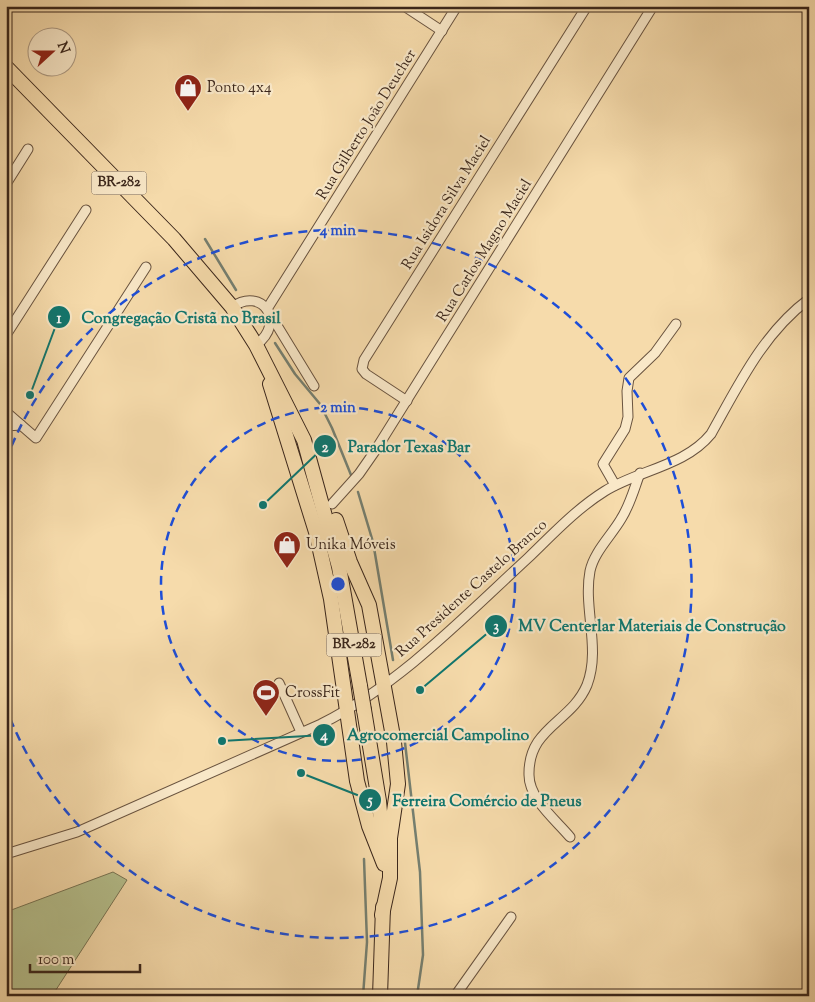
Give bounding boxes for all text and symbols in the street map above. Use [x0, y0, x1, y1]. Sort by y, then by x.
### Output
north arrow [28, 28, 78, 78]
text: N [51, 39, 74, 57]
street label: Rua Gilberto João Deucher [312, 46, 422, 204]
shop icon: Ponto 4x4 [173, 73, 203, 112]
place label: Ponto 4x4 [207, 78, 272, 99]
street label: Rua Isidora Silva Maciel [397, 132, 497, 274]
road number: BR-282 [92, 172, 146, 194]
street label: Rua Carlos Magno Maciel [432, 175, 538, 327]
text: 4 min [319, 221, 356, 242]
callout: Congregação Cristã no Brasil [46, 302, 290, 333]
text: Congregação Cristã no Brasil [81, 308, 281, 331]
text: 1 [56, 309, 62, 330]
text: 2 min [320, 398, 356, 419]
callout: Parador Texas Bar [313, 431, 480, 462]
text: Parador Texas Bar [348, 437, 471, 460]
text: 2 [321, 438, 329, 459]
street label: Rua Presidente Castelo Branco [392, 515, 552, 663]
shop icon: Unika Móveis [272, 530, 302, 569]
place label: Unika Móveis [306, 535, 396, 556]
centre of rings [329, 575, 347, 593]
callout: MV Centerlar Materiais de Construção [483, 610, 796, 641]
text: MV Centerlar Materiais de Construção [518, 616, 786, 639]
text: 3 [493, 617, 499, 638]
road number: BR-282 [326, 634, 382, 656]
sports icon: CrossFit [251, 678, 281, 717]
place label: CrossFit [285, 683, 340, 704]
callout: Agrocomercial Campolino [312, 719, 539, 750]
text: Agrocomercial Campolino [347, 725, 529, 748]
text: 4 [319, 726, 328, 747]
callout: Ferreira Comércio de Pneus [357, 784, 592, 815]
text: 5 [366, 791, 373, 812]
text: Ferreira Comércio de Pneus [392, 791, 582, 814]
scale bar [30, 942, 140, 974]
text: 100 m [38, 950, 75, 971]

